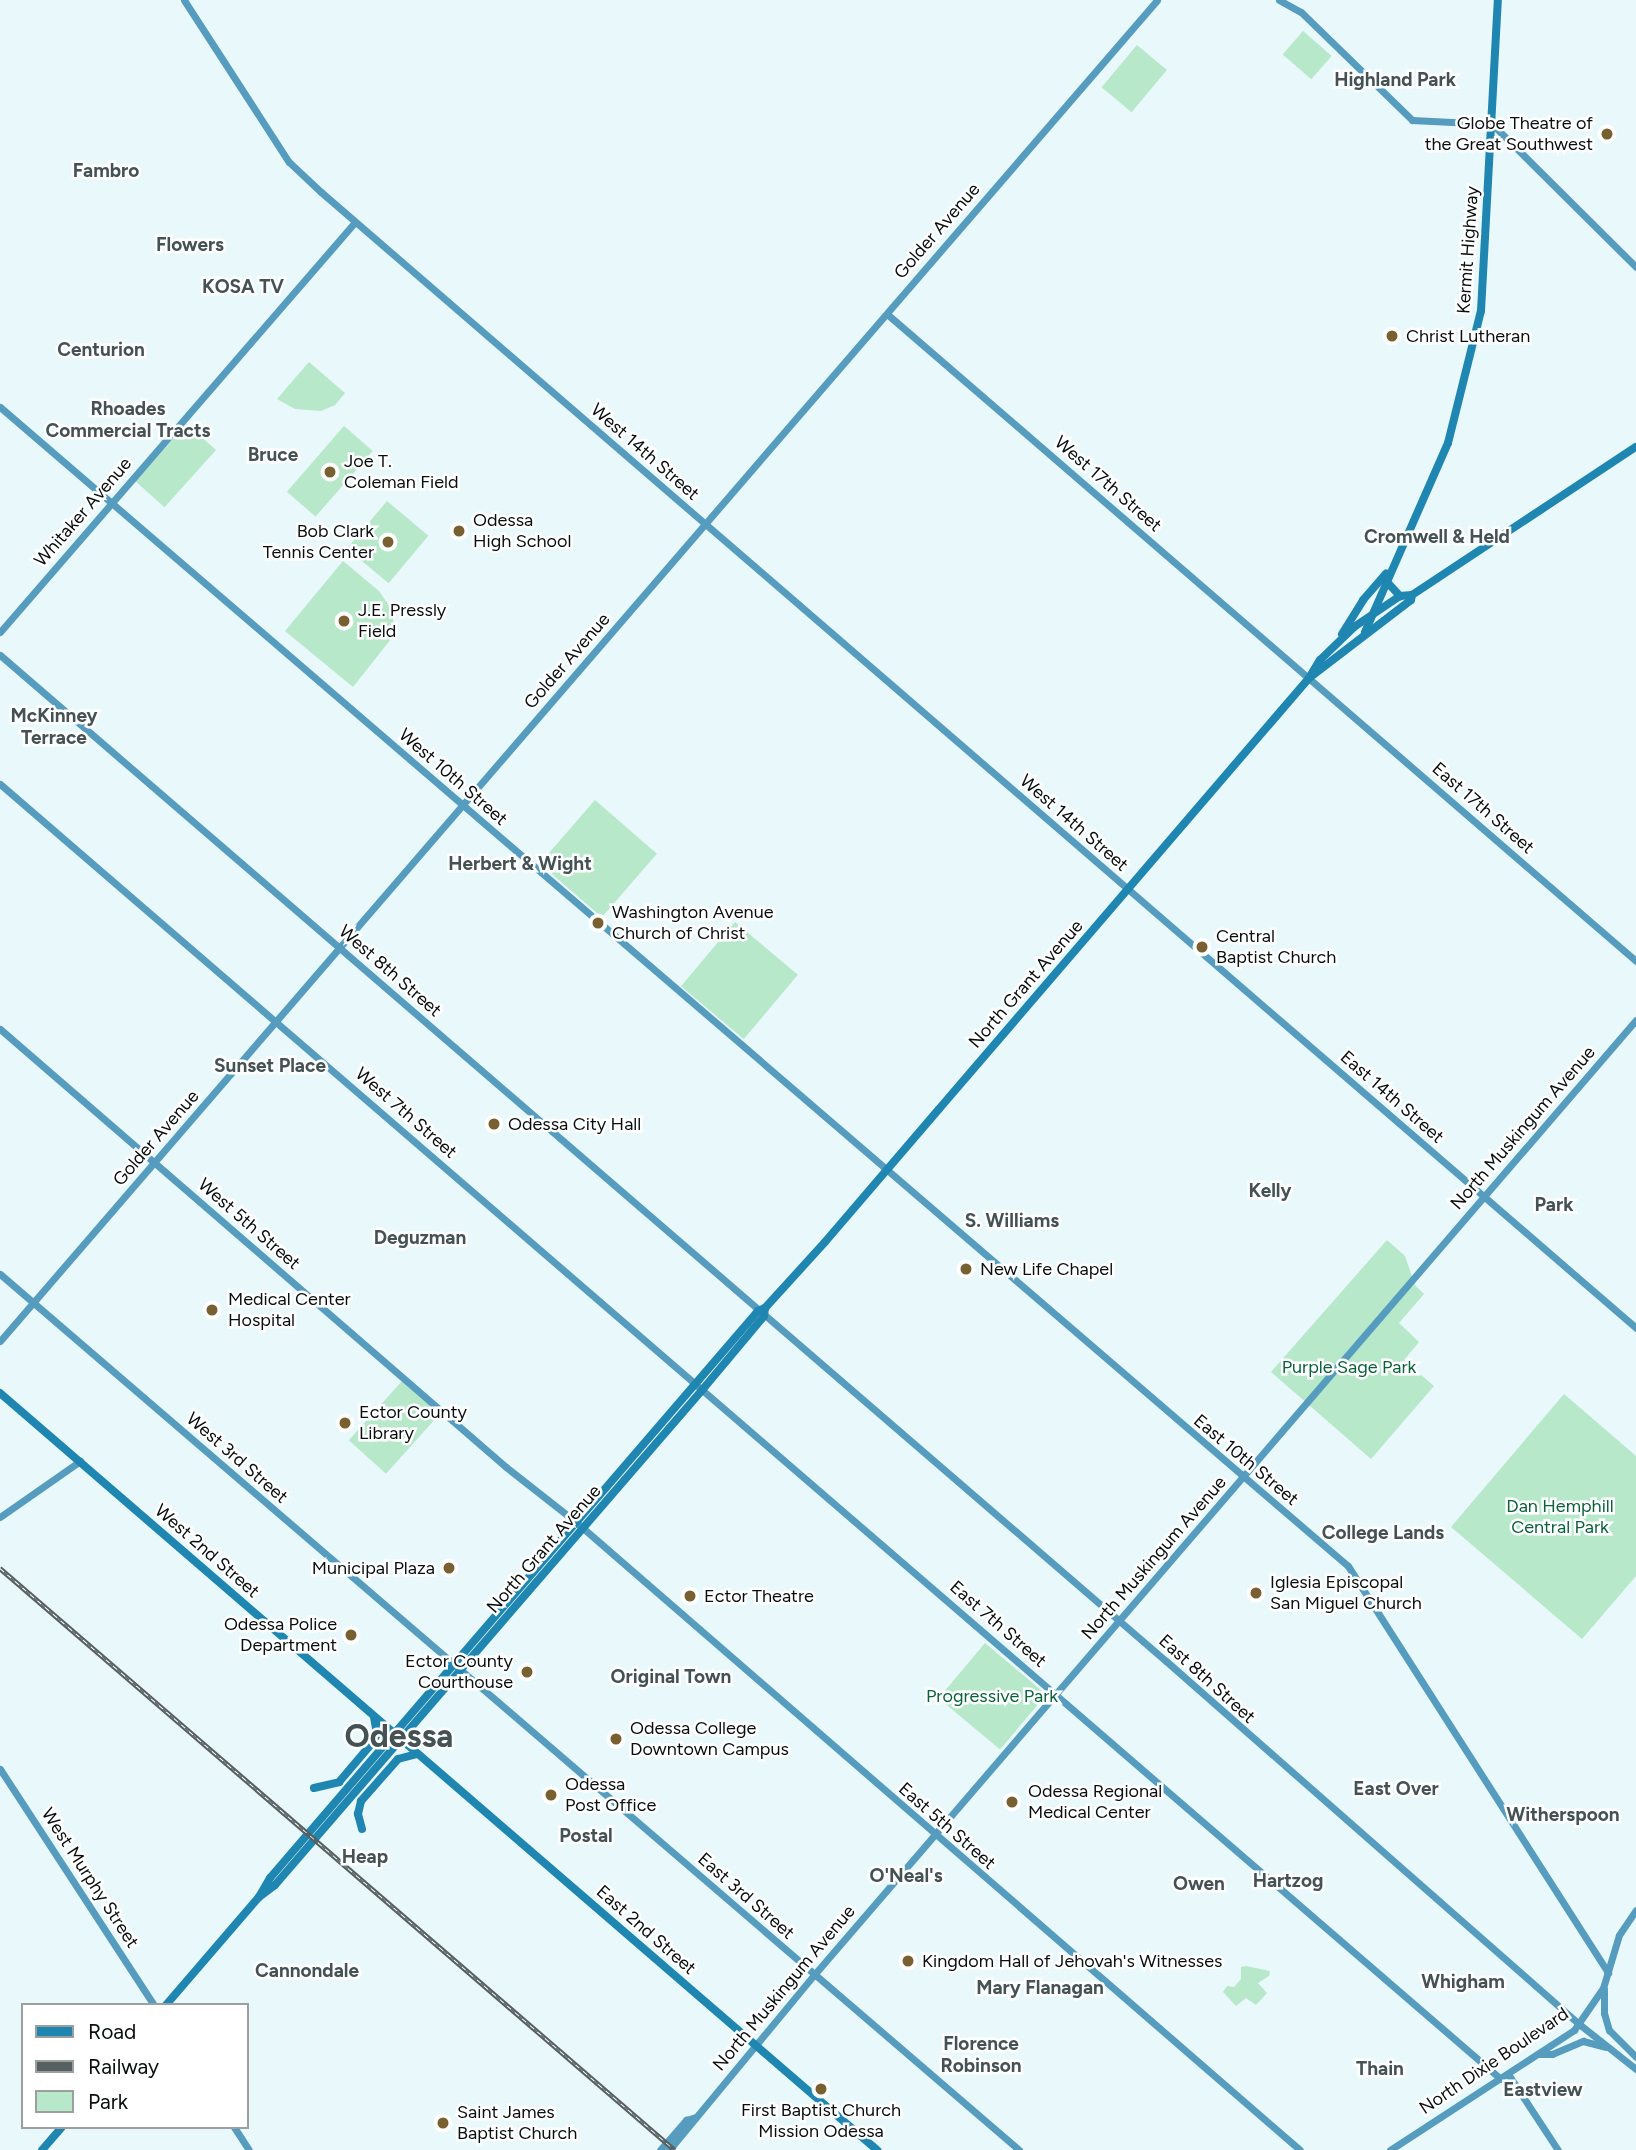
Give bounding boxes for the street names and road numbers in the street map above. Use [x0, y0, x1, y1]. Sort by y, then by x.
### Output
street label: Golder Avenue [890, 179, 984, 283]
street label: Kermit Highway [1453, 185, 1483, 315]
street label: West 14th Street [586, 399, 704, 505]
street label: West 17th Street [1050, 432, 1166, 536]
street label: Whitaker Avenue [30, 453, 136, 571]
street label: Golder Avenue [520, 609, 614, 713]
street label: West 10th Street [394, 724, 512, 830]
street label: East 17th Street [1428, 758, 1538, 858]
street label: West 14th Street [1015, 770, 1133, 876]
street label: North Grant Avenue [964, 915, 1088, 1053]
street label: West 8th Street [334, 921, 446, 1021]
street label: North Muskingum Avenue [1446, 1042, 1600, 1214]
street label: East 14th Street [1336, 1046, 1448, 1148]
street label: West 7th Street [351, 1063, 461, 1163]
street label: Golder Avenue [109, 1086, 203, 1190]
street label: West 5th Street [194, 1174, 304, 1274]
street label: West 3rd Street [182, 1408, 292, 1508]
street label: East 10th Street [1189, 1410, 1303, 1510]
street label: North Muskingum Avenue [1077, 1472, 1231, 1644]
street label: North Grant Avenue [482, 1480, 606, 1618]
street label: West 2nd Street [150, 1500, 264, 1602]
street label: East 7th Street [945, 1576, 1051, 1672]
street label: East 8th Street [1154, 1630, 1260, 1728]
street label: East 5th Street [894, 1778, 1000, 1874]
street label: West Murphy Street [37, 1804, 143, 1952]
street label: East 3rd Street [693, 1848, 799, 1944]
street label: East 2nd Street [592, 1881, 700, 1979]
street label: North Muskingum Avenue [708, 1901, 860, 2075]
street label: North Dixie Boulevard [1415, 2003, 1573, 2119]

